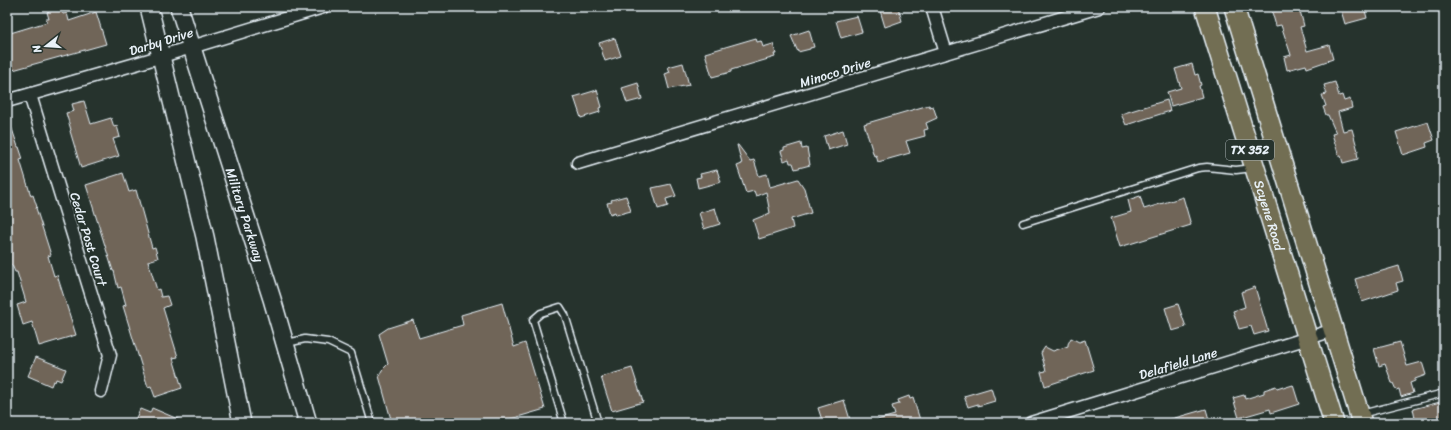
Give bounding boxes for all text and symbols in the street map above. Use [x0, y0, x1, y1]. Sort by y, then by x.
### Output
street label: Darby Drive [126, 21, 196, 62]
north arrow [26, 26, 66, 66]
text: N [27, 42, 47, 56]
street label: Minoco Drive [797, 51, 874, 94]
road number: TX 352 [1226, 140, 1274, 160]
street label: Military Parkway [219, 165, 271, 265]
street label: Scyene Road [1247, 177, 1291, 255]
street label: Cedar Post Court [63, 189, 114, 290]
street label: Delafield Lane [1136, 341, 1220, 386]

